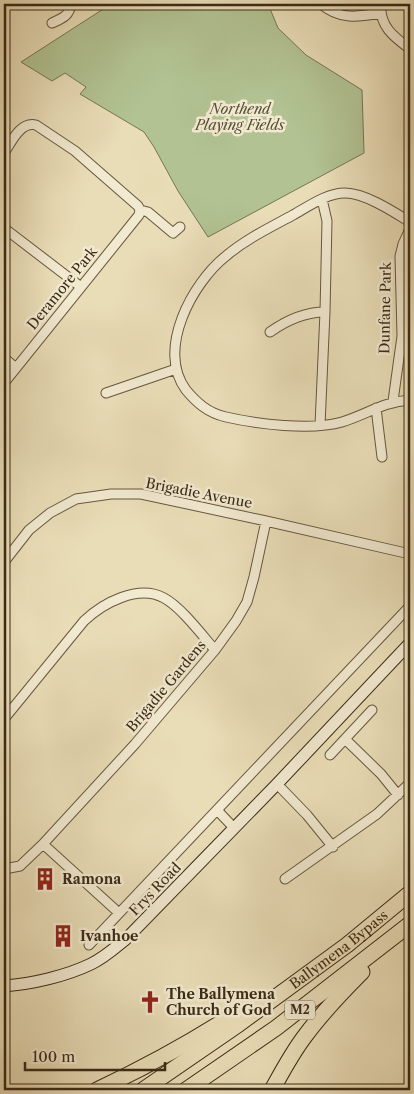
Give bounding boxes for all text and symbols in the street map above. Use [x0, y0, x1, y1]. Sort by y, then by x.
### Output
park label: Northend Playing Fields [194, 100, 286, 134]
street label: Deramore Park [23, 242, 102, 333]
street label: Dunfane Park [375, 261, 395, 354]
street label: Brigadie Avenue [144, 474, 254, 512]
street label: Brigadie Gardens [122, 636, 210, 736]
street label: Frys Road [125, 858, 185, 919]
building icon: Ramona [32, 866, 58, 892]
place label: Ramona [62, 870, 122, 888]
street label: Ballymena Bypass [286, 906, 392, 993]
building icon: Ivanhoe [50, 923, 76, 949]
place label: Ivanhoe [80, 927, 138, 945]
place label: The Ballymena Church of God [166, 985, 276, 1019]
church icon: The Ballymena Church of God [137, 989, 163, 1015]
road number: M2 [285, 1000, 315, 1020]
scale bar [25, 1039, 165, 1071]
text: 100 m [32, 1047, 75, 1066]

